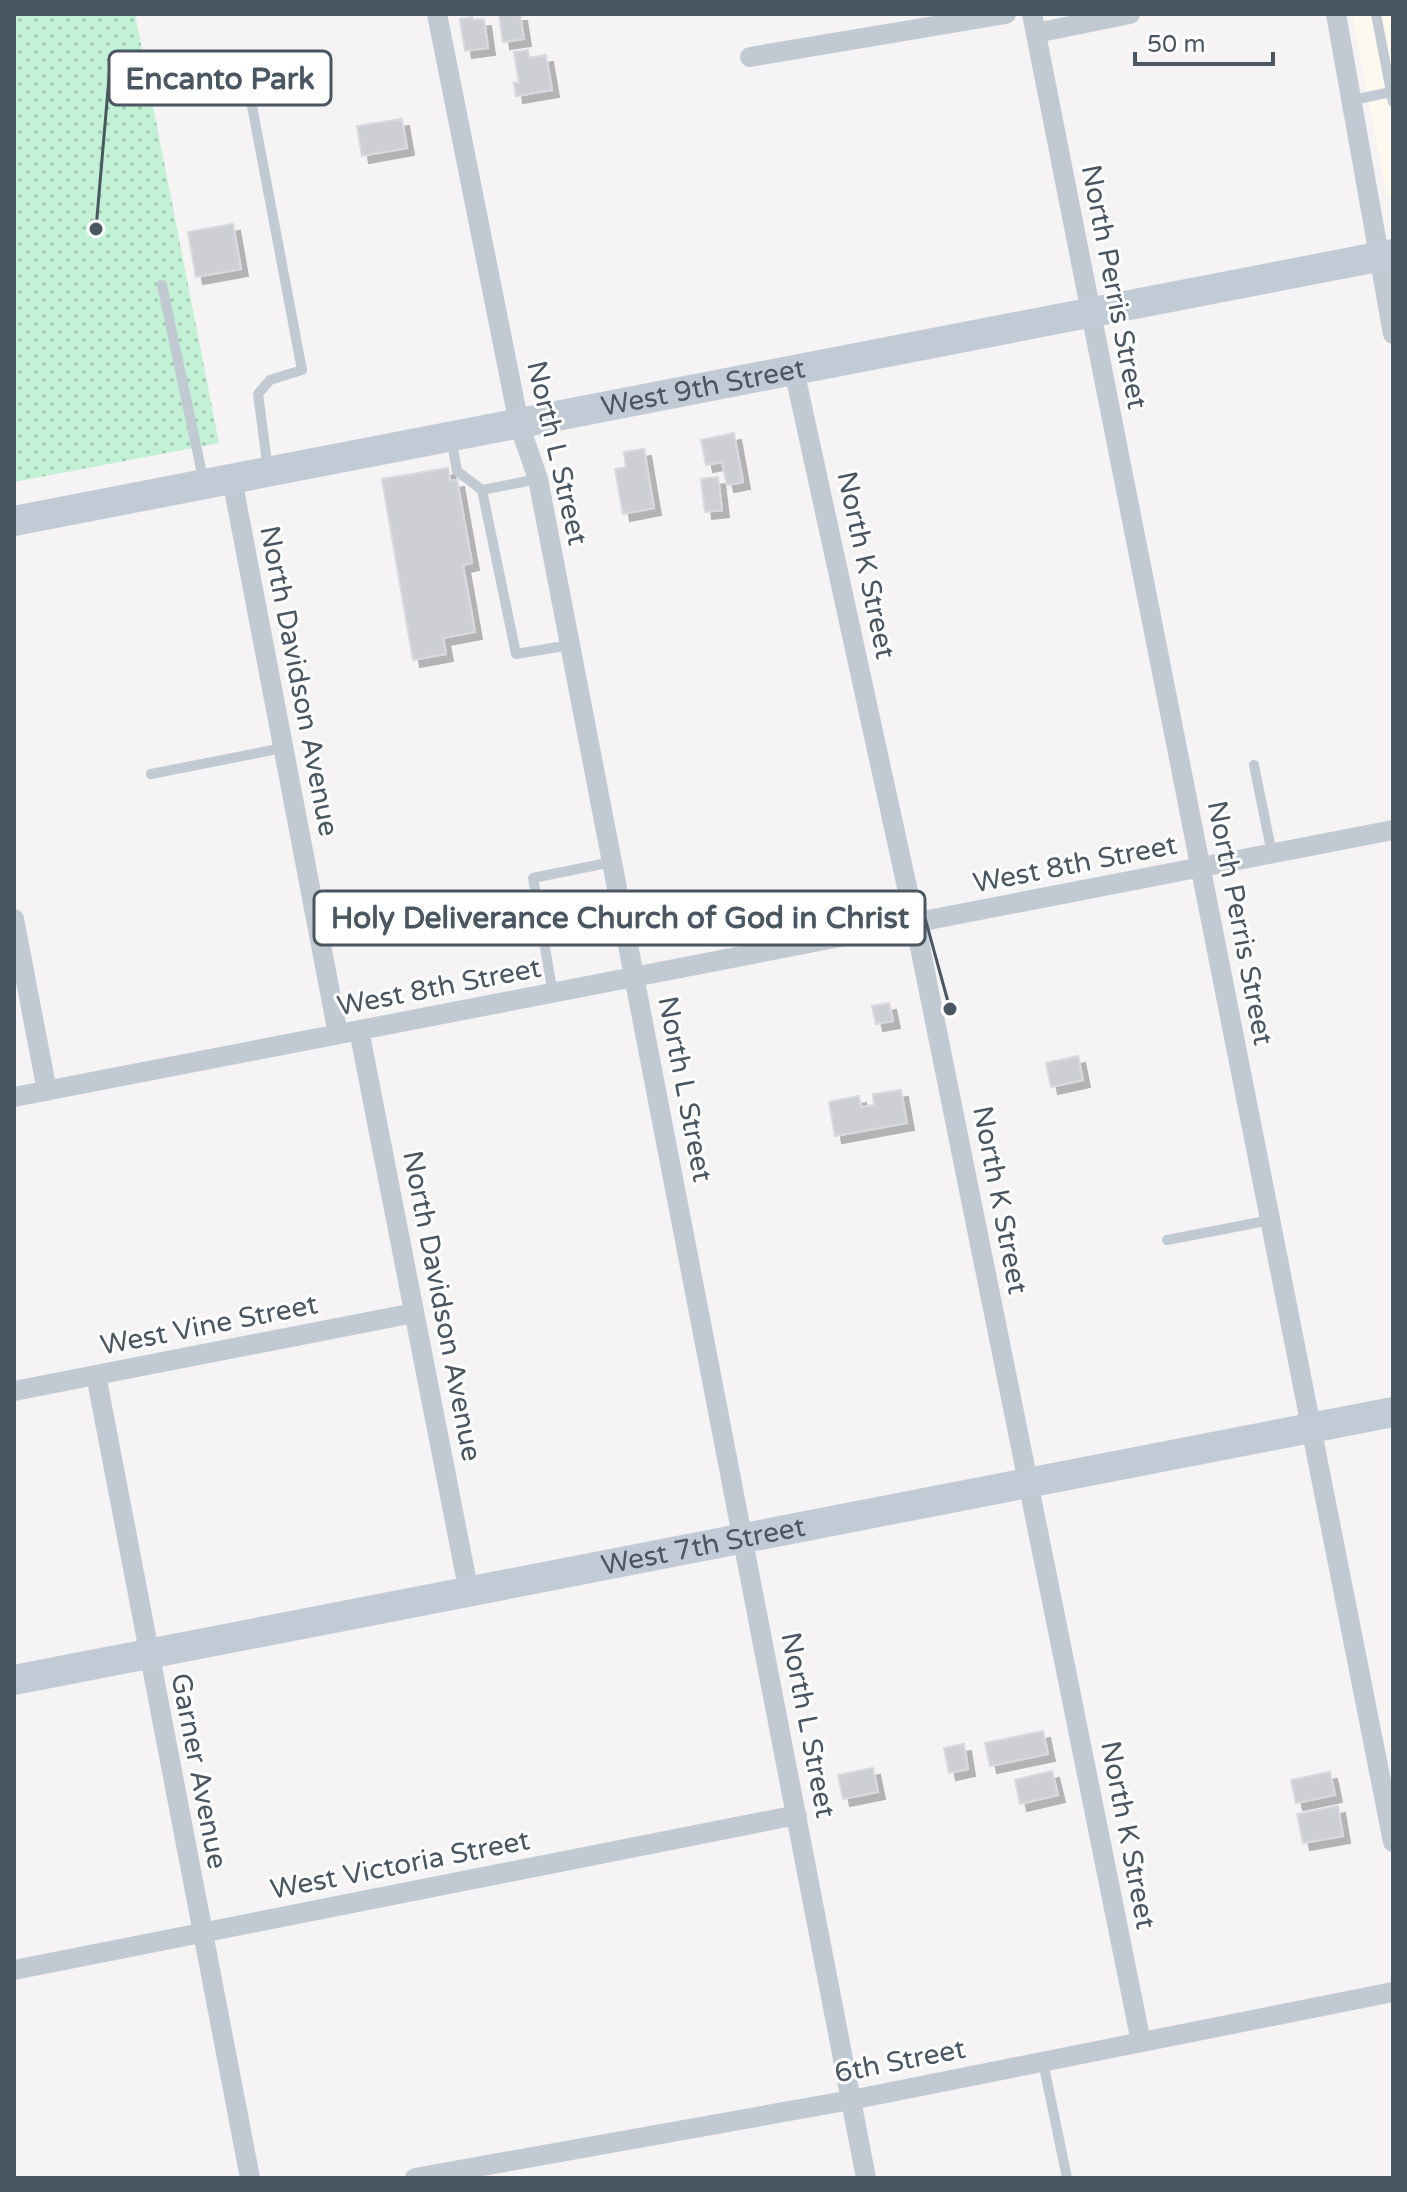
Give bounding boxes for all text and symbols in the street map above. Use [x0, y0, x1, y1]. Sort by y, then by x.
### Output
scale bar [1135, 16, 1273, 66]
text: 50 m [1147, 30, 1205, 59]
callout: Encanto Park [109, 51, 331, 105]
text: Encanto Park [125, 61, 315, 98]
street label: North Perris Street [1074, 162, 1154, 412]
street label: West 9th Street [598, 351, 808, 424]
street label: North L Street [519, 357, 595, 549]
street label: North K Street [830, 468, 903, 662]
street label: North Davidson Avenue [252, 523, 346, 839]
street label: North Perris Street [1200, 798, 1280, 1048]
street label: West 8th Street [970, 828, 1180, 900]
callout: Holy Deliverance Church of God in Christ [314, 891, 925, 945]
text: Holy Deliverance Church of God in Christ [331, 900, 910, 937]
street label: West 8th Street [334, 951, 544, 1023]
street label: North L Street [650, 993, 720, 1185]
street label: North K Street [965, 1103, 1035, 1297]
street label: North Davidson Avenue [395, 1148, 489, 1464]
street label: West Vine Street [98, 1287, 321, 1363]
street label: West 7th Street [598, 1510, 808, 1583]
street label: North L Street [773, 1629, 843, 1821]
street label: Garner Avenue [163, 1670, 235, 1872]
street label: North K Street [1093, 1738, 1163, 1932]
street label: West Victoria Street [267, 1823, 533, 1907]
street label: 6th Street [832, 2032, 969, 2090]

